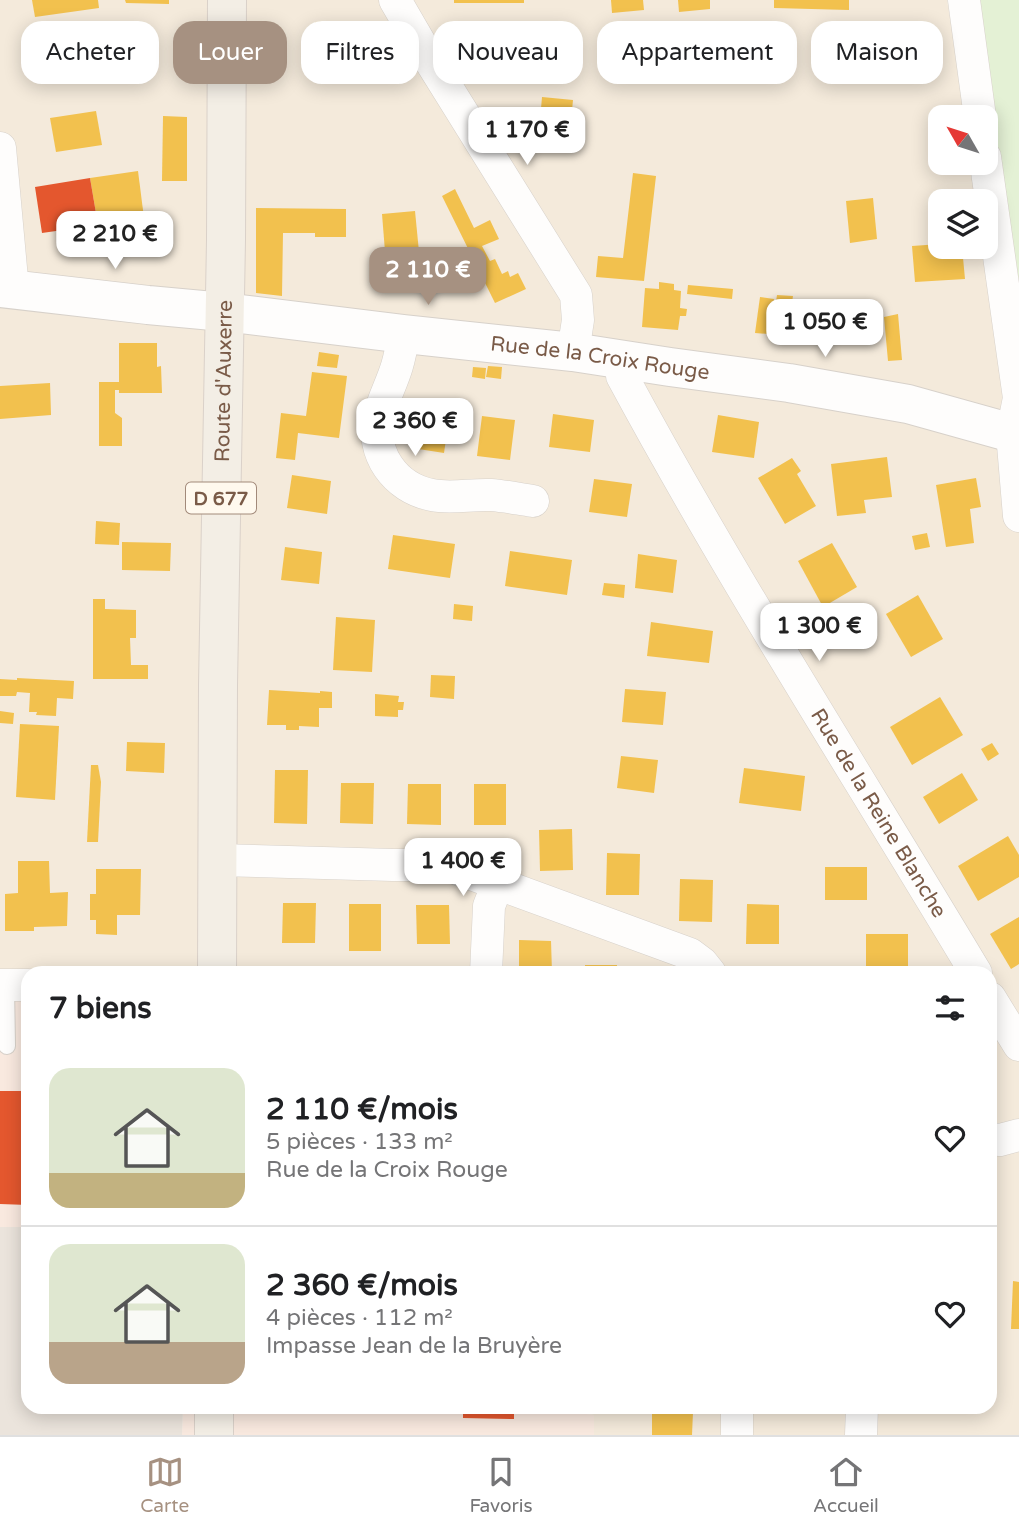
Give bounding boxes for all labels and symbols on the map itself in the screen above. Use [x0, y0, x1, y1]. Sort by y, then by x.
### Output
north arrow [928, 105, 998, 175]
pin: 1 170 € [462, 108, 592, 167]
pin: 2 210 € [50, 212, 180, 271]
pin: 2 110 € [363, 247, 493, 307]
street label: Route d'Auxerre [210, 300, 238, 462]
pin: 1 050 € [760, 300, 890, 359]
street label: Rue de la Croix Rouge [489, 331, 711, 385]
pin: 2 360 € [350, 398, 480, 458]
road number: D 677 [186, 482, 256, 513]
pin: 1 300 € [754, 604, 884, 663]
street label: Rue de la Reine Blanche [805, 704, 952, 923]
pin: 1 400 € [398, 838, 528, 898]

